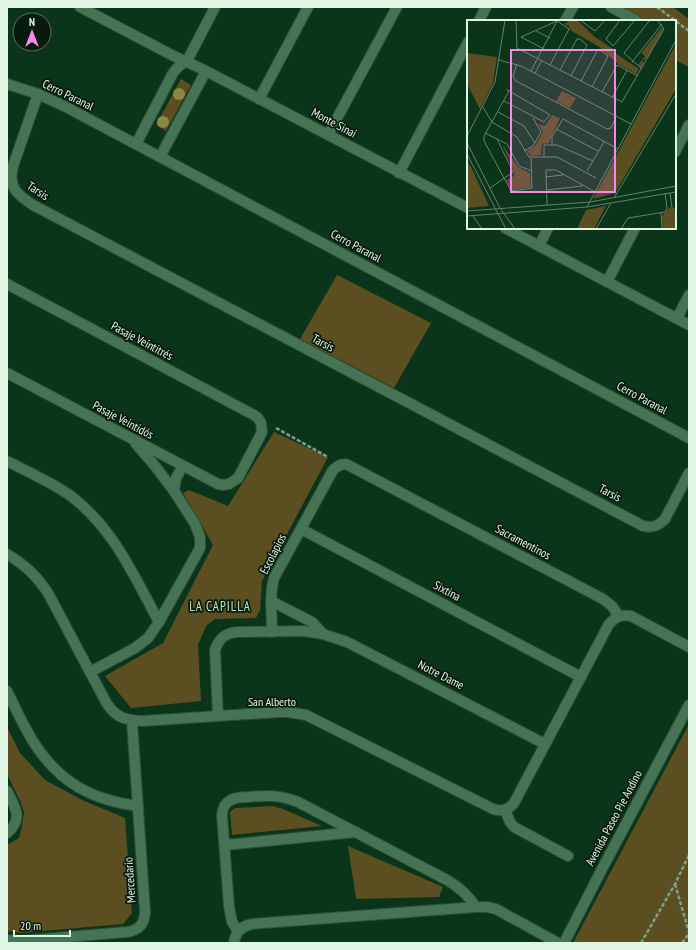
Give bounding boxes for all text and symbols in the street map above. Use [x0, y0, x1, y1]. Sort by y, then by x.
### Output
north arrow [12, 12, 52, 52]
text: N [29, 15, 35, 29]
inset map [467, 20, 676, 229]
street label: Cerro Paranal [40, 76, 97, 113]
street label: Monte Sinai [309, 104, 359, 141]
street label: Tarsis [24, 178, 52, 203]
street label: Cerro Paranal [328, 226, 384, 265]
street label: Pasaje Veintitrés [109, 318, 176, 363]
street label: Tarsis [309, 331, 337, 355]
street label: Cerro Paranal [614, 378, 670, 417]
street label: Pasaje Veintidós [90, 397, 156, 442]
street label: Tarsis [596, 481, 624, 505]
street label: Sacramentinos [493, 521, 554, 562]
street label: Escolapios [256, 531, 289, 576]
street label: Sixtina [431, 577, 464, 604]
district label: LA CAPILLA [189, 598, 251, 615]
street label: Notre Dame [416, 657, 467, 693]
street label: San Alberto [248, 694, 296, 709]
street label: Avenida Paseo Pie Andino [582, 767, 645, 868]
street label: Mercedario [120, 857, 139, 903]
scale bar [14, 912, 70, 938]
text: 20 m [20, 918, 41, 933]

